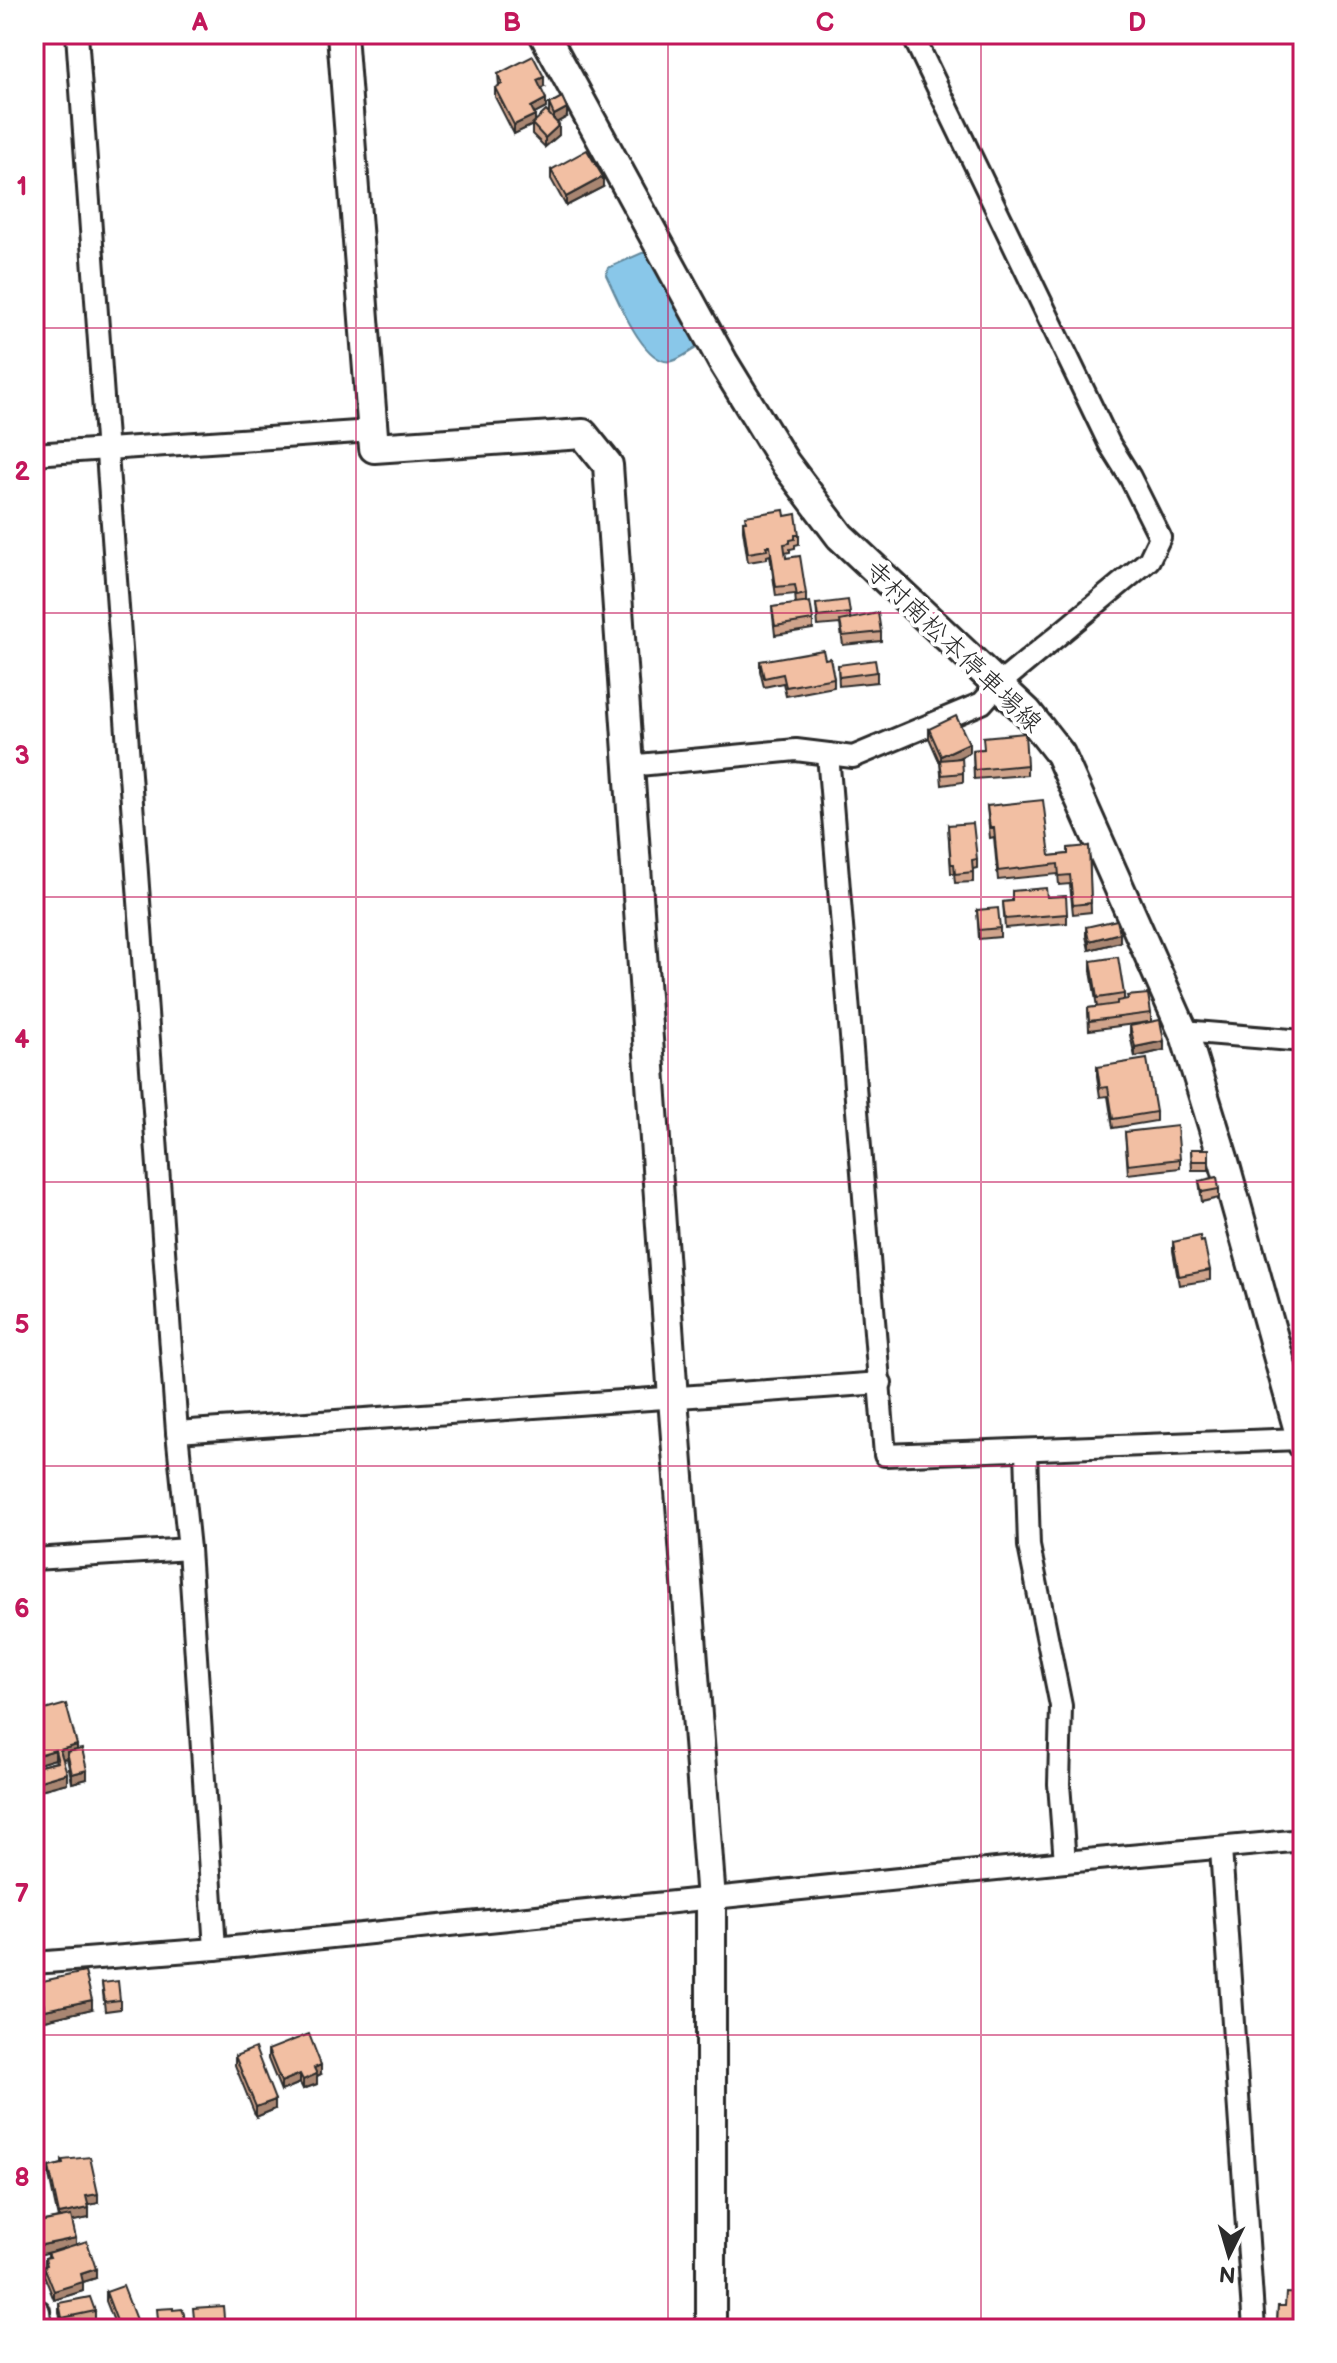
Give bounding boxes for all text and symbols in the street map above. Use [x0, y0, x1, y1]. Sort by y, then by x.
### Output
text: A [191, 8, 208, 39]
text: B [503, 8, 521, 39]
text: C [816, 8, 834, 39]
text: D [1128, 8, 1146, 39]
text: 1 [17, 172, 27, 203]
text: 2 [14, 457, 30, 488]
street label: 寺村南松本停車場線 [858, 555, 1048, 740]
text: 3 [14, 741, 30, 772]
text: 4 [14, 1025, 30, 1056]
text: 5 [14, 1310, 30, 1341]
text: 6 [14, 1594, 30, 1625]
text: 7 [15, 1879, 29, 1910]
text: 8 [14, 2163, 30, 2194]
north arrow [1189, 2215, 1269, 2295]
text: N [1218, 2259, 1237, 2288]

